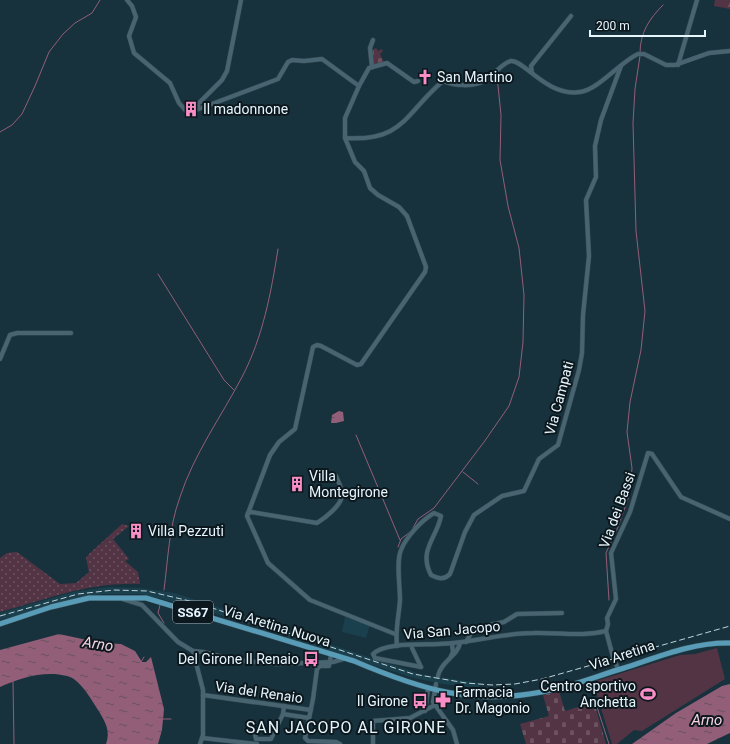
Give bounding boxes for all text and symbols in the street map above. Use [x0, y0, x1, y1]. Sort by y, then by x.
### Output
scale bar [590, 12, 705, 38]
text: 200 m [596, 19, 630, 33]
church icon: San Martino [416, 68, 434, 86]
place label: San Martino [437, 69, 513, 85]
building icon: Il madonnone [182, 100, 200, 118]
place label: Il madonnone [203, 101, 288, 117]
street label: Via Campati [541, 359, 577, 437]
place label: Villa Montegirone [309, 468, 388, 500]
street label: Via dei Bassi [596, 470, 638, 550]
building icon: Villa Montegirone [288, 475, 306, 493]
building icon: Villa Pezzuti [127, 522, 145, 540]
place label: Villa Pezzuti [148, 523, 224, 539]
road number: SS67 [173, 601, 213, 623]
street label: Via Aretina Nuova [221, 602, 333, 650]
street label: Via San Jacopo [403, 618, 501, 642]
water label: Arno [80, 633, 115, 655]
street label: Via Aretina [587, 637, 657, 673]
bus stop icon: Del Girone Il Renaio [302, 650, 320, 668]
place label: Del Girone Il Renaio [178, 651, 299, 667]
street label: Via del Renaio [214, 678, 304, 706]
place label: Centro sportivo Anchetta [540, 678, 636, 710]
place label: Farmacia Dr. Magonio [455, 684, 530, 716]
sports icon: Centro sportivo Anchetta [639, 685, 657, 703]
pharmacy icon: Farmacia Dr. Magonio [434, 691, 452, 709]
bus stop icon: Il Girone [411, 692, 429, 710]
place label: Il Girone [357, 693, 408, 709]
water label: Arno [691, 711, 722, 729]
district label: SAN JACOPO AL GIRONE [246, 718, 446, 737]

